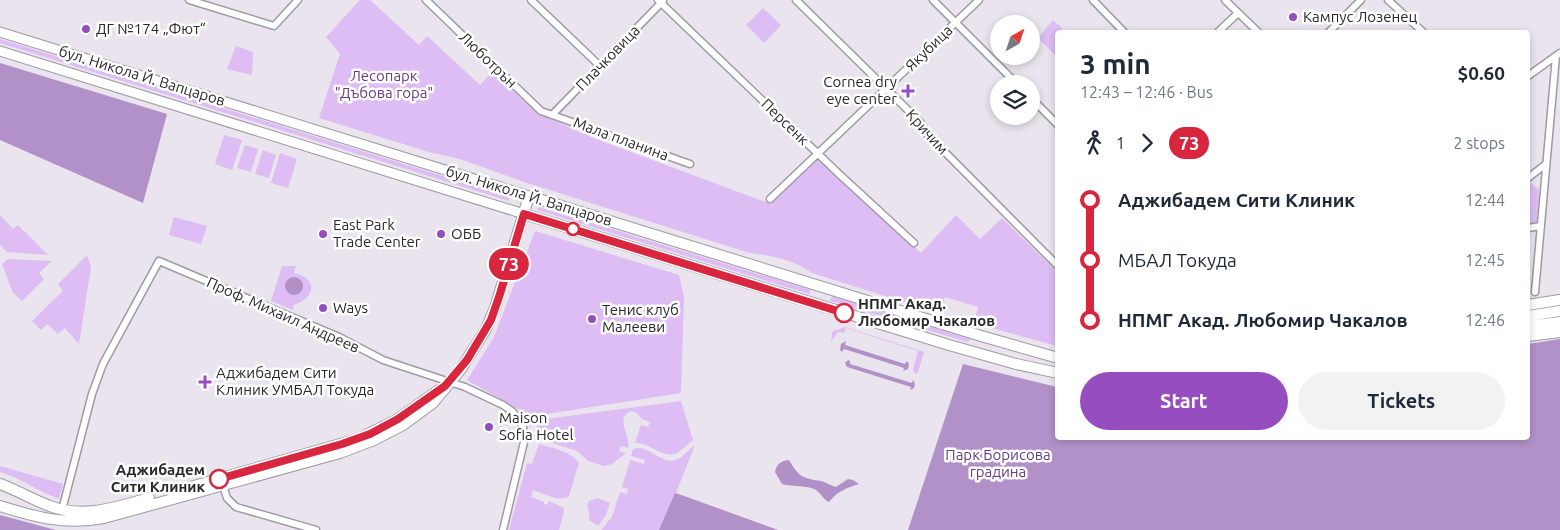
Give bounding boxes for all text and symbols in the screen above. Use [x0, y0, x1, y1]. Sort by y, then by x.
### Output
place label: Кампус Лозенец [1303, 8, 1418, 25]
marker: Кампус Лозенец [1287, 11, 1299, 23]
north arrow [990, 15, 1040, 65]
map controls [990, 15, 1040, 125]
place label: ДГ №174 „Фют“ [96, 20, 206, 37]
street label: Плачковица [572, 21, 643, 94]
street label: Якубица [902, 21, 956, 74]
marker: ДГ №174 „Фют“ [80, 23, 92, 35]
street label: Люботрън [456, 28, 520, 91]
street label: бул. Никола Й. Вапцаров [57, 42, 227, 109]
text: 3 min [1080, 48, 1151, 79]
text: $0.60 [1457, 62, 1505, 84]
park label: Лесопарк "Дъбова гора" [335, 67, 433, 101]
place label: Cornea dry eye center [823, 73, 897, 107]
button: layers [990, 75, 1040, 125]
text: 12:43 – 12:46 · Bus [1080, 83, 1213, 101]
marker: Cornea dry eye center [901, 84, 915, 98]
street label: Персенк [758, 95, 813, 148]
street label: Кричим [903, 106, 952, 158]
street label: Мала планина [571, 113, 671, 164]
icon: walk [1080, 129, 1108, 157]
icon: forward [1133, 129, 1161, 157]
text: 73 [1179, 133, 1199, 153]
text: 1 [1116, 134, 1125, 152]
text: 2 stops [1453, 134, 1505, 152]
street label: бул. Никола Й. Вапцаров [444, 162, 614, 229]
text: Аджибадем Сити Клиник [1118, 189, 1355, 211]
text: 12:44 [1465, 191, 1505, 209]
place label: East Park Trade Center [333, 216, 421, 250]
unlabelled marker [566, 222, 580, 236]
place label: ОББ [451, 225, 481, 242]
marker: East Park Trade Center [317, 228, 329, 240]
marker: ОББ [435, 228, 447, 240]
line badge: 73 [486, 248, 532, 280]
text: МБАЛ Токуда [1118, 249, 1237, 271]
text: 12:45 [1465, 251, 1505, 269]
text: 73 [499, 254, 519, 274]
street label: Проф. Михаил Андреев [204, 273, 362, 356]
place label: НПМГ Акад. Любомир Чакалов [858, 295, 995, 329]
place label: Ways [333, 299, 368, 316]
place label: Тенис клуб Малееви [602, 301, 679, 335]
marker: Ways [317, 302, 329, 314]
marker: НПМГ Акад. Любомир Чакалов [834, 303, 854, 323]
text: НПМГ Акад. Любомир Чакалов [1118, 309, 1408, 331]
text: 12:46 [1465, 311, 1505, 329]
marker: Тенис клуб Малееви [586, 313, 598, 325]
place label: Аджибадем Сити Клиник УМБАЛ Токуда [216, 364, 374, 398]
button: Start [1080, 372, 1288, 430]
button: Tickets [1298, 372, 1505, 430]
marker: Аджибадем Сити Клиник УМБАЛ Токуда [198, 375, 212, 389]
place label: Maison Sofia Hotel [499, 409, 574, 443]
marker: Maison Sofia Hotel [483, 421, 495, 433]
park label: Парк Борисова градина [945, 446, 1051, 480]
place label: Аджибадем Сити Клиник [111, 461, 205, 495]
marker: Аджибадем Сити Клиник [209, 469, 229, 489]

